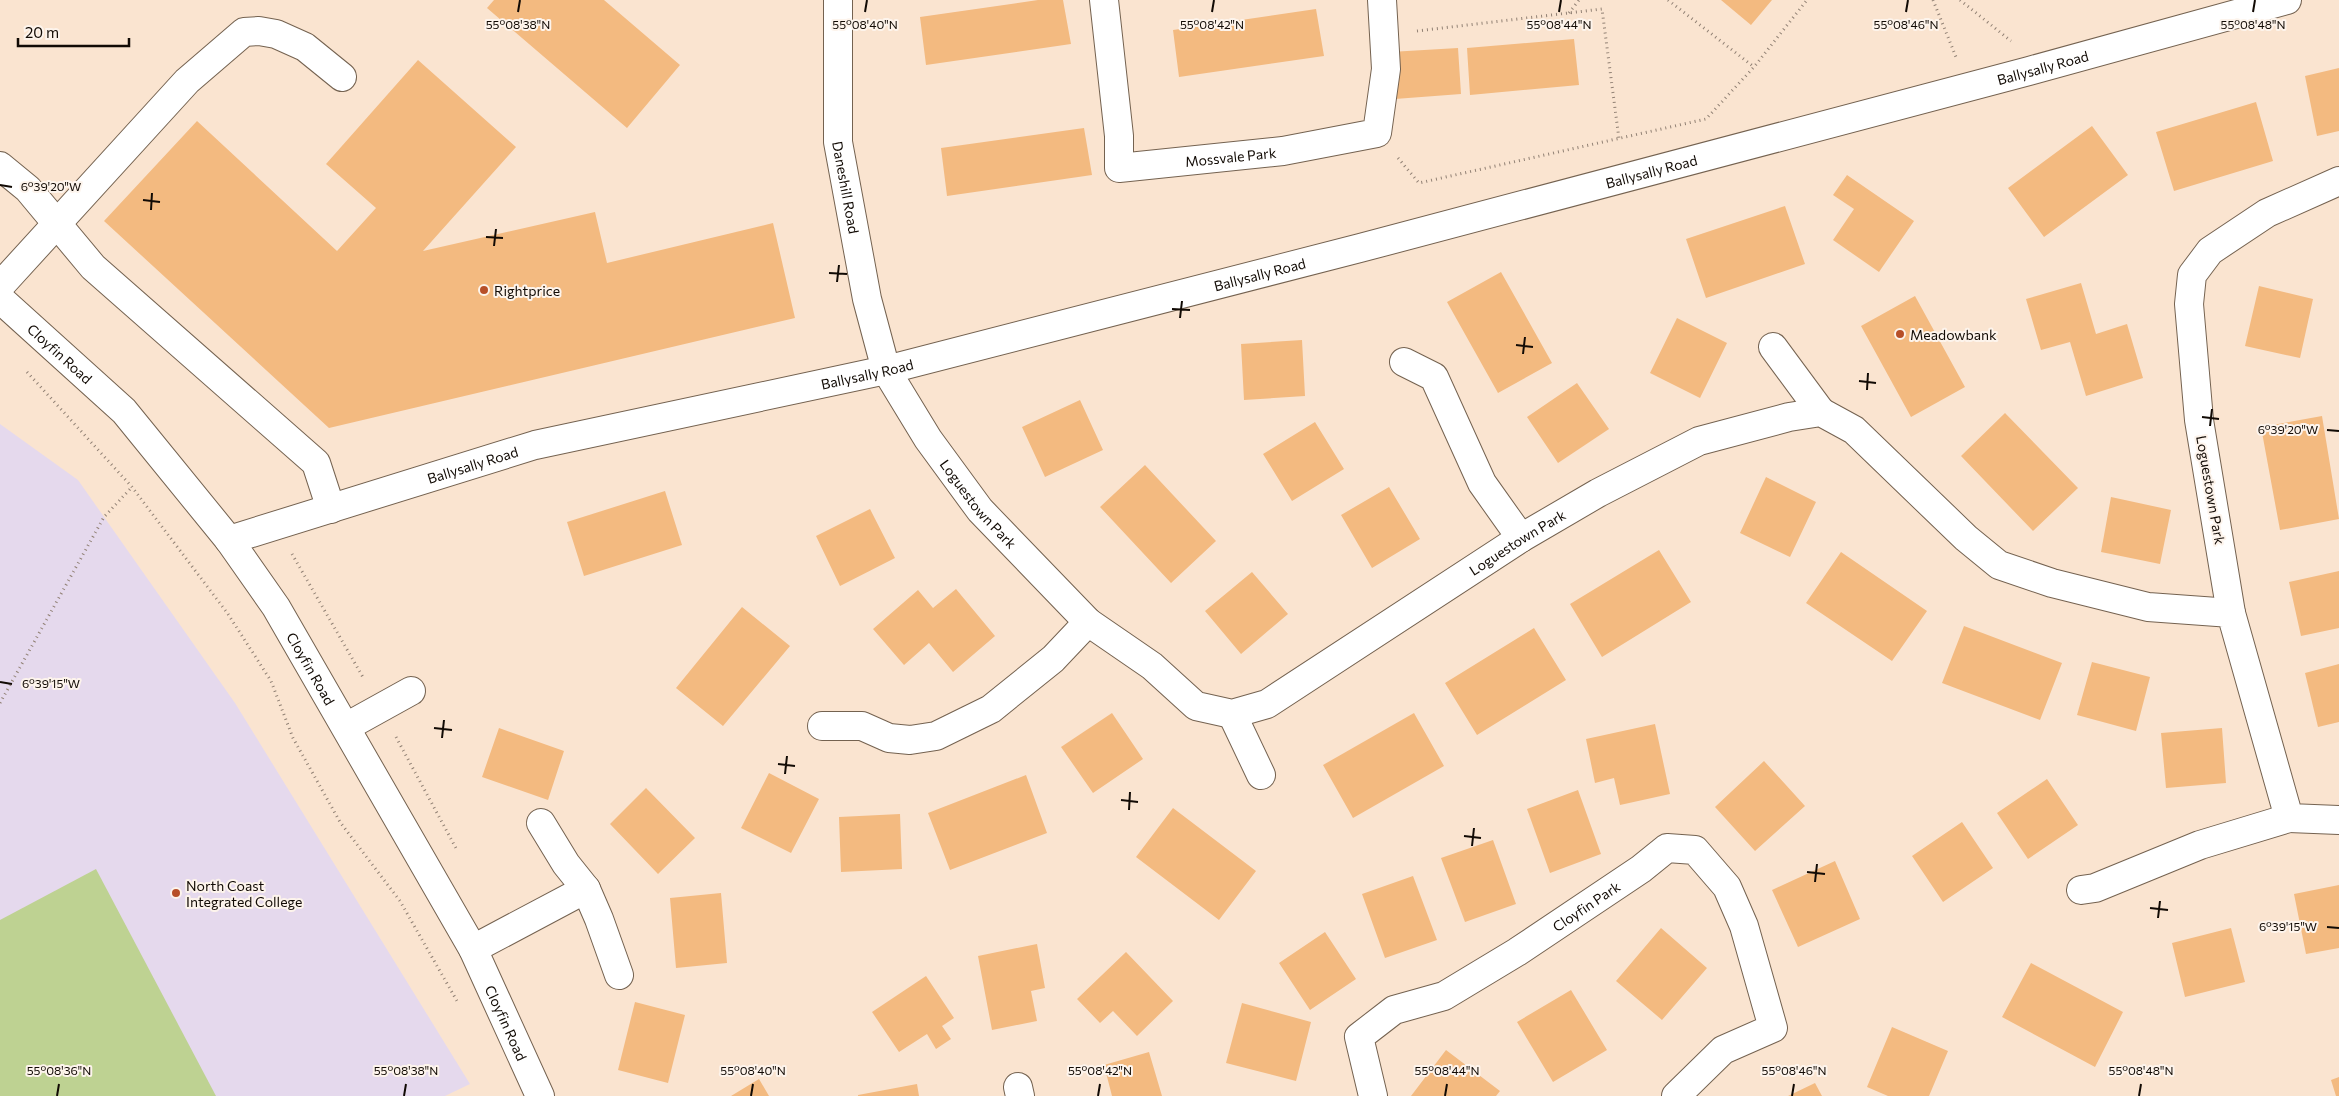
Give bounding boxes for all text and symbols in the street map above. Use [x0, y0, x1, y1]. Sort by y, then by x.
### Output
scale bar [18, 15, 129, 47]
text: 55°08'38"N [486, 17, 550, 31]
text: 55°08'40"N [832, 17, 898, 31]
text: 55°08'42"N [1180, 17, 1244, 31]
text: 55°08'44"N [1527, 17, 1591, 31]
text: 55°08'46"N [1874, 17, 1938, 31]
text: 55°08'48"N [2221, 17, 2285, 31]
text: 20 m [25, 23, 59, 41]
street label: Ballysally Road [1995, 47, 2090, 88]
street label: Daneshill Road [829, 140, 863, 235]
street label: Mossvale Park [1184, 143, 1277, 170]
street label: Ballysally Road [1604, 151, 1699, 191]
text: 6°39'20"W [21, 179, 81, 193]
street label: Ballysally Road [1212, 254, 1307, 294]
place label: Rightprice [494, 282, 560, 299]
marker: Rightprice [478, 284, 490, 296]
street label: Cloyfin Road [24, 320, 96, 387]
place label: Meadowbank [1910, 326, 1997, 343]
marker: Meadowbank [1894, 328, 1906, 340]
street label: Ballysally Road [819, 355, 915, 392]
text: 6°39'20"W [2258, 422, 2318, 436]
street label: Loguestown Park [2193, 434, 2229, 546]
street label: Ballysally Road [425, 442, 520, 486]
street label: Loguestown Park [937, 456, 1021, 552]
street label: Loguestown Park [1466, 505, 1569, 578]
street label: Cloyfin Road [284, 629, 339, 708]
text: 6°39'15"W [22, 676, 80, 690]
place label: North Coast Integrated College [186, 877, 302, 910]
street label: Cloyfin Park [1549, 877, 1623, 935]
marker: North Coast Integrated College [170, 887, 182, 899]
text: 6°39'15"W [2259, 919, 2317, 933]
street label: Cloyfin Road [482, 982, 531, 1063]
text: 55°08'36"N [27, 1063, 91, 1077]
text: 55°08'38"N [374, 1063, 438, 1077]
text: 55°08'40"N [720, 1063, 786, 1077]
text: 55°08'42"N [1068, 1063, 1132, 1077]
text: 55°08'44"N [1415, 1063, 1479, 1077]
text: 55°08'46"N [1762, 1063, 1826, 1077]
text: 55°08'48"N [2109, 1063, 2173, 1077]

